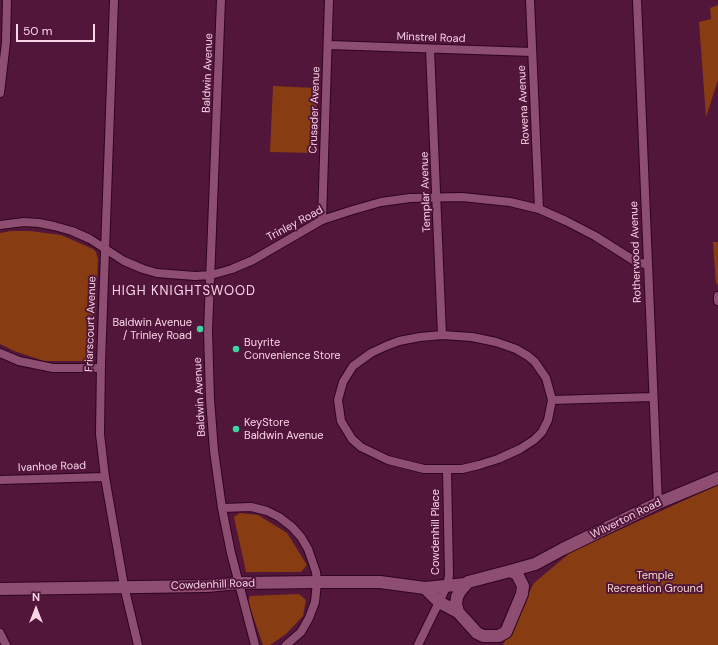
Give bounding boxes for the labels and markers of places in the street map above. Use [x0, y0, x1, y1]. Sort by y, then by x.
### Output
place label: Baldwin Avenue / Trinley Road [112, 316, 192, 342]
marker: Baldwin Avenue / Trinley Road [195, 324, 205, 334]
place label: Buyrite Convenience Store [244, 336, 341, 362]
marker: Buyrite Convenience Store [231, 344, 241, 354]
place label: KeyStore Baldwin Avenue [244, 416, 324, 442]
marker: KeyStore Baldwin Avenue [231, 424, 241, 434]

